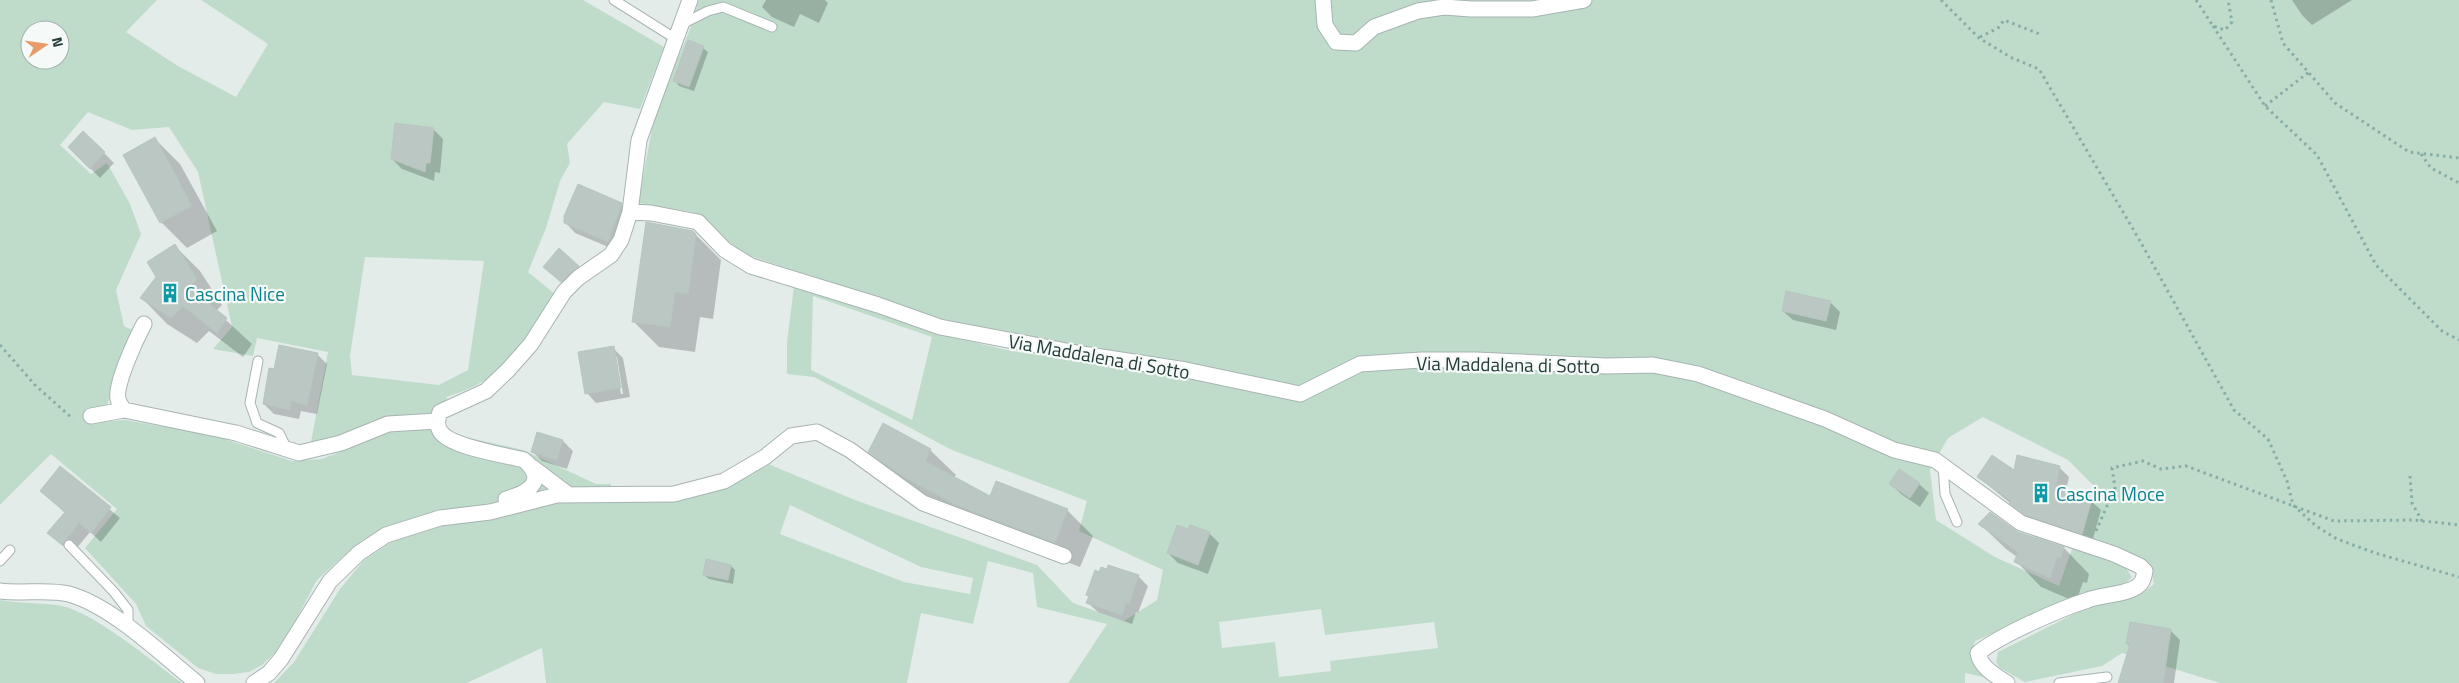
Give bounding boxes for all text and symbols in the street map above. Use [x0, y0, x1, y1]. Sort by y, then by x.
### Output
north arrow [20, 20, 70, 70]
text: N [47, 35, 69, 49]
place label: Cascina Nice [185, 279, 285, 308]
building icon: Cascina Nice [159, 282, 181, 304]
street label: Via Maddalena di Sotto [1006, 326, 1192, 386]
street label: Via Maddalena di Sotto [1416, 348, 1600, 380]
place label: Cascina Moce [2056, 479, 2165, 508]
building icon: Cascina Moce [2030, 482, 2052, 504]

